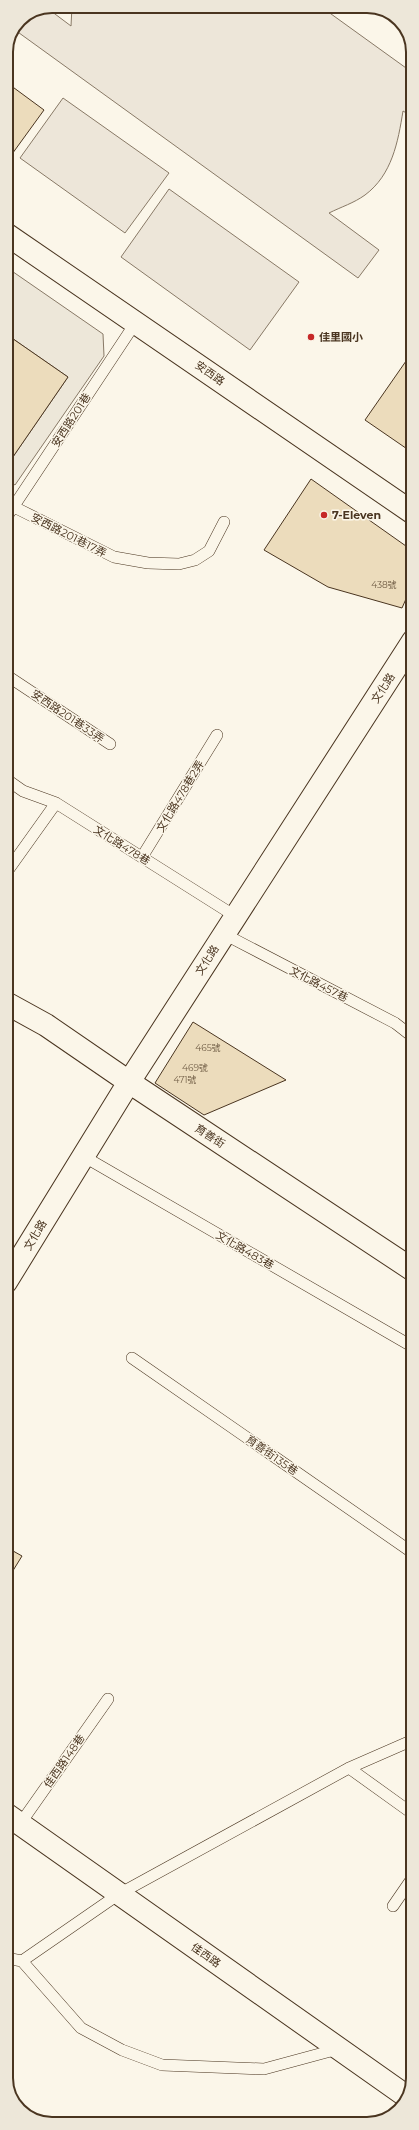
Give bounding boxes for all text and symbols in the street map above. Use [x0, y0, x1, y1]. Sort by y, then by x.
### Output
place label: 佳里國小 [319, 330, 363, 344]
marker: 佳里國小 [306, 332, 316, 342]
street label: 安西路 [192, 358, 228, 388]
street label: 安西路201巷 [48, 390, 94, 450]
place label: 7-Eleven [332, 508, 381, 522]
street label: 安西路201巷17弄 [29, 510, 109, 560]
marker: 7-Eleven [319, 510, 329, 520]
house number: 438號 [371, 579, 397, 590]
street label: 文化路 [368, 670, 398, 706]
street label: 安西路201巷33弄 [29, 686, 107, 746]
street label: 文化路478巷2弄 [153, 758, 207, 834]
street label: 文化路478巷 [91, 822, 153, 868]
street label: 文化路 [192, 942, 222, 978]
street label: 文化路457巷 [287, 963, 351, 1005]
house number: 465號 [195, 1042, 221, 1053]
house number: 469號 [182, 1062, 208, 1073]
house number: 471號 [173, 1074, 197, 1085]
street label: 育善街 [192, 1121, 228, 1151]
street label: 文化路 [21, 1217, 49, 1253]
street label: 文化路483巷 [214, 1228, 276, 1272]
street label: 育善街135巷 [243, 1432, 301, 1478]
street label: 佳西路148巷 [40, 1731, 88, 1791]
street label: 佳西路 [188, 1940, 224, 1970]

